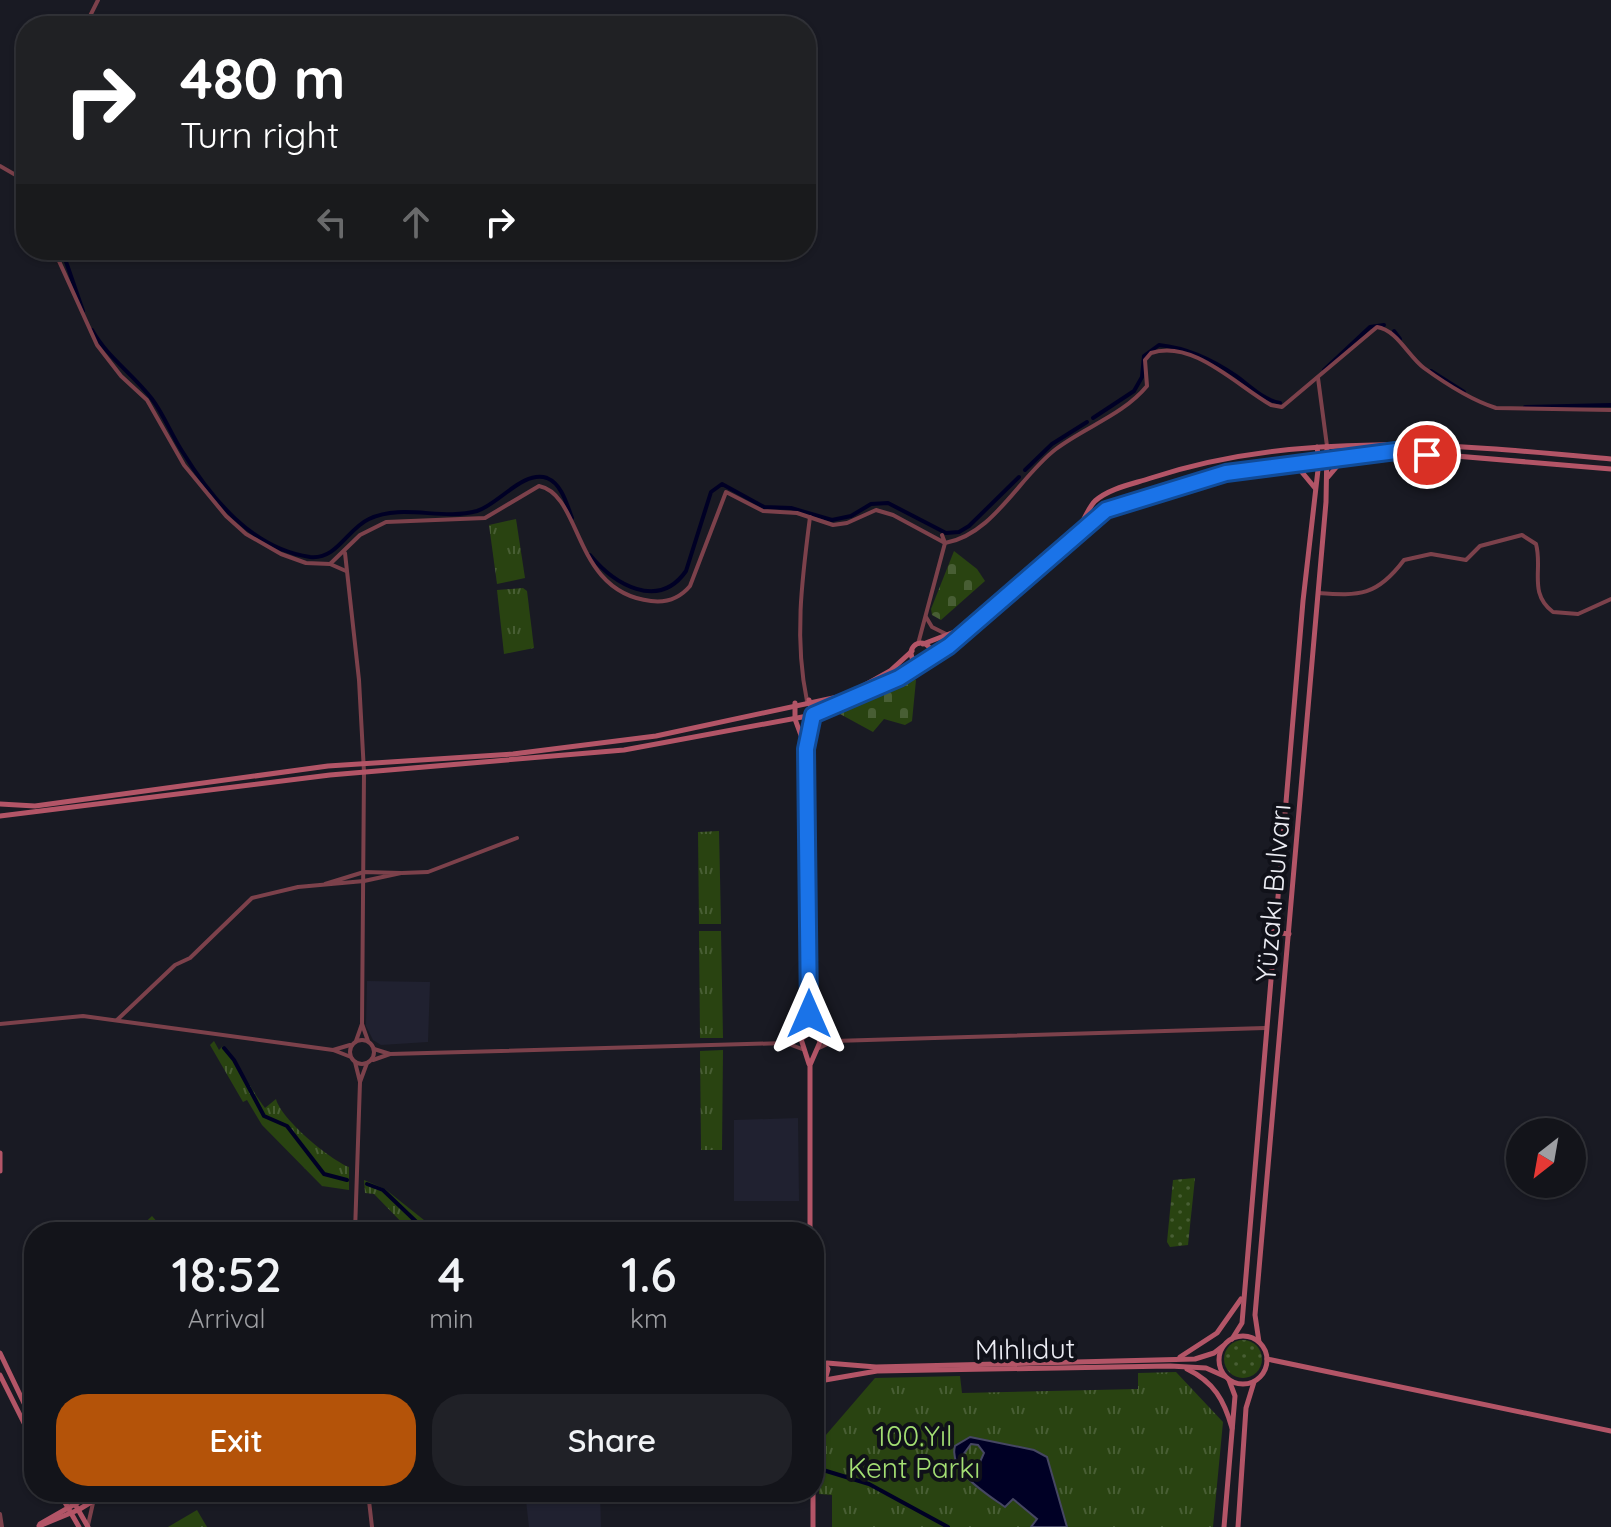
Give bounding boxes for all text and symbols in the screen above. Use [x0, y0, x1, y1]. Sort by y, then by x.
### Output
text: 480 m [180, 43, 345, 113]
icon: right [48, 48, 152, 152]
text: Turn right [180, 112, 339, 157]
icon: left [310, 200, 354, 244]
icon: ahead [394, 200, 438, 244]
icon: right [478, 200, 522, 244]
pin [1393, 421, 1461, 489]
icon: arrive [1405, 433, 1449, 477]
street label: Yüzakı Bulvarı [1247, 803, 1298, 983]
position arrow [767, 972, 851, 1056]
north arrow [1506, 1118, 1586, 1198]
map controls [1506, 1118, 1586, 1198]
text: 18:52 [171, 1244, 282, 1304]
text: 4 [438, 1244, 465, 1304]
text: 1.6 [621, 1244, 677, 1304]
text: Arrival [188, 1302, 266, 1335]
text: min [429, 1302, 474, 1335]
text: km [630, 1302, 668, 1335]
street label: Mıhlıdut [975, 1330, 1075, 1367]
button: Exit [56, 1394, 416, 1486]
button: Share [432, 1394, 792, 1486]
park label: 100.Yıl Kent Parkı [848, 1418, 980, 1485]

